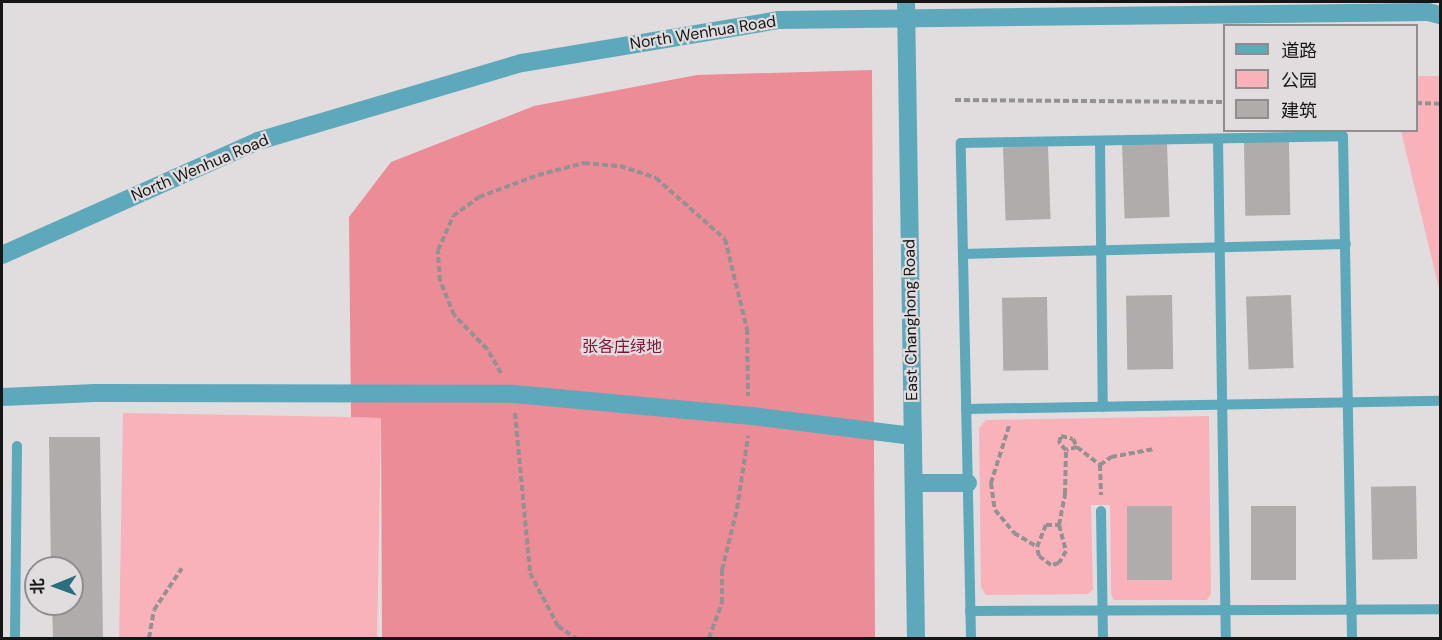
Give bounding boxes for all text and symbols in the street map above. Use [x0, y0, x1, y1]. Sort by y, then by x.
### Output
street label: North Wenhua Road [629, 12, 777, 54]
legend [1223, 24, 1418, 132]
text: 道路 [1281, 39, 1317, 63]
text: 公园 [1281, 69, 1317, 93]
text: 建筑 [1281, 99, 1317, 123]
street label: North Wenhua Road [128, 130, 272, 206]
street label: East Changhong Road [900, 239, 922, 401]
park label: 张各庄绿地 [582, 337, 662, 357]
north arrow [24, 556, 84, 616]
text: 北 [27, 578, 48, 594]

